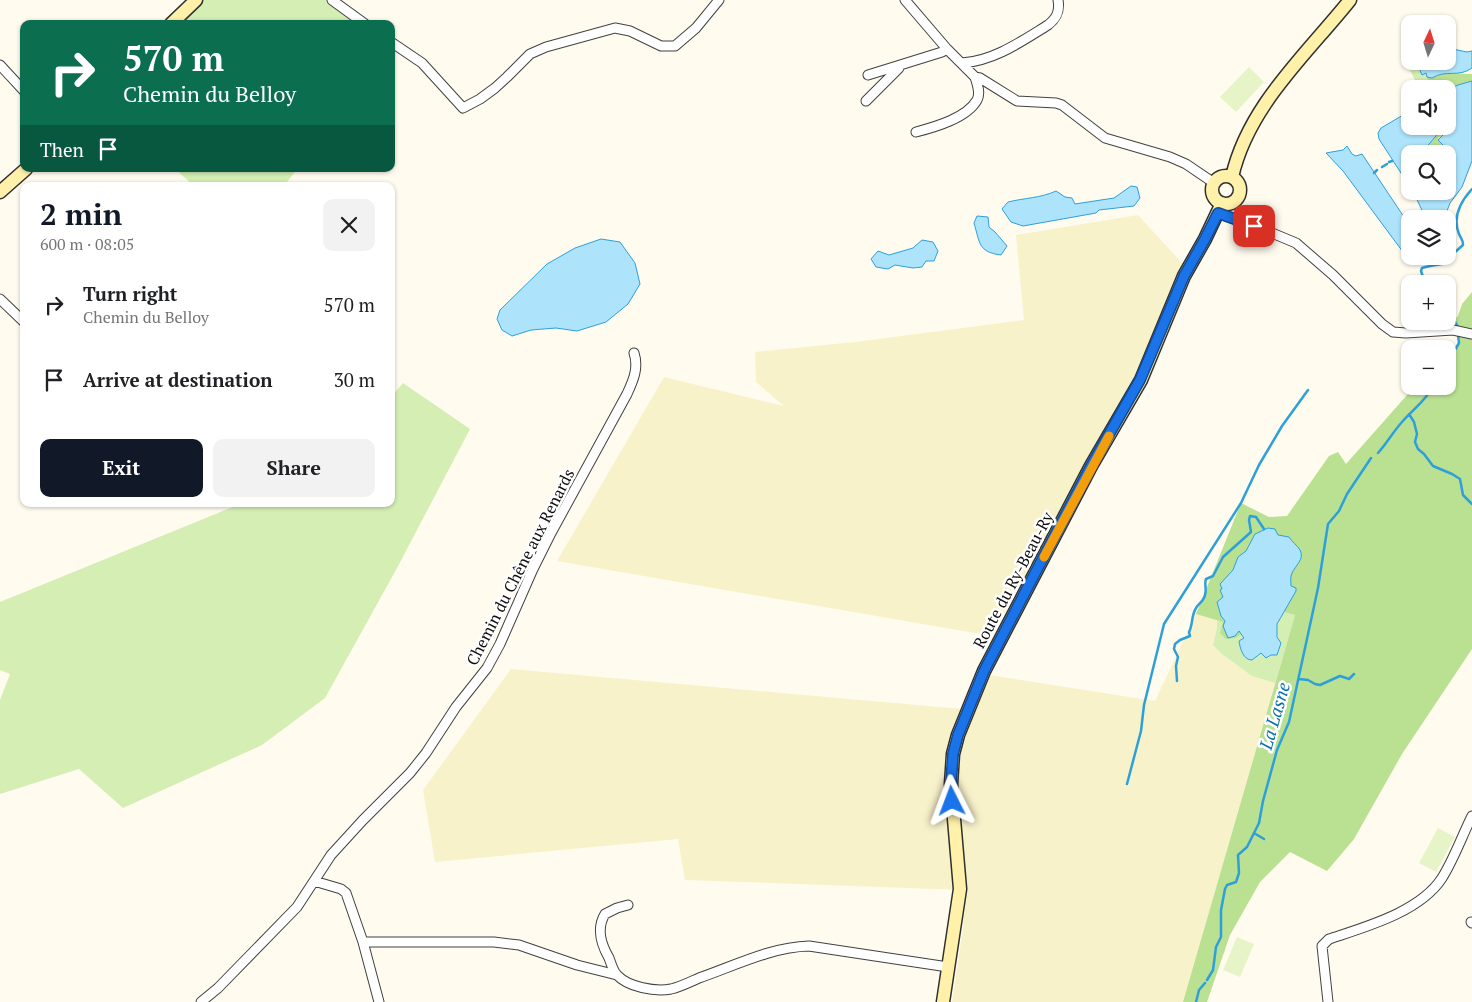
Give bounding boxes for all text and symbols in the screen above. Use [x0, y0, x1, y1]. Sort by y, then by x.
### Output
north arrow [1401, 15, 1456, 70]
map controls [1401, 15, 1456, 395]
text: 570 m [123, 35, 224, 81]
icon: right [40, 40, 105, 105]
text: Chemin du Belloy [123, 79, 296, 108]
button: sound [1401, 80, 1456, 135]
icon: arrive [94, 135, 122, 163]
text: Then [40, 137, 84, 162]
button: search [1401, 145, 1456, 200]
text: 2 min [40, 194, 122, 234]
button: close [323, 199, 375, 251]
pin [1233, 205, 1275, 247]
button: layers [1401, 210, 1456, 265]
icon: arrive [1240, 212, 1268, 240]
text: 600 m · 08:05 [40, 233, 134, 255]
button: + [1401, 275, 1456, 330]
text: Turn right [83, 281, 177, 306]
icon: right [40, 291, 68, 319]
text: 570 m [324, 292, 375, 317]
text: Chemin du Belloy [83, 306, 209, 328]
button: − [1401, 340, 1456, 395]
icon: arrive [40, 366, 68, 394]
text: Arrive at destination [83, 367, 272, 392]
text: 30 m [334, 367, 375, 392]
button: Exit [40, 439, 203, 497]
button: Share [213, 439, 375, 497]
street label: Chemin du Chêne aux Renards [461, 465, 579, 669]
street label: Route du Ry-Beau-Ry [968, 507, 1059, 652]
water label: La Lasne [1253, 679, 1295, 753]
position arrow [925, 774, 977, 826]

